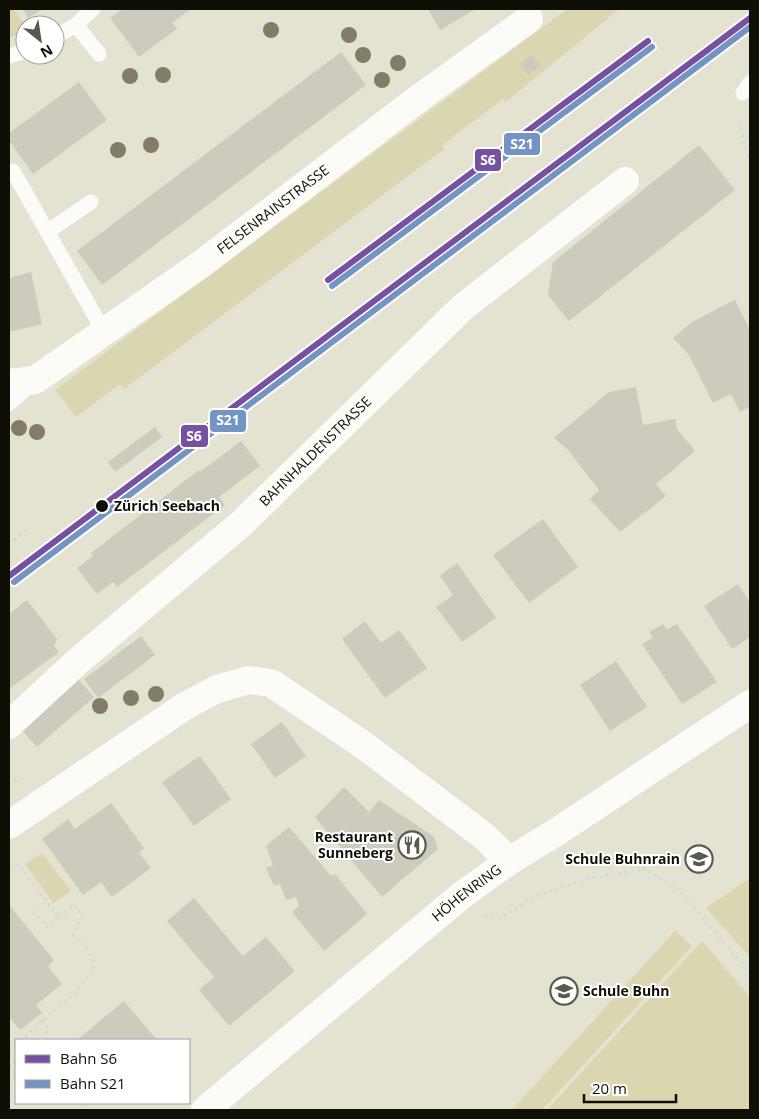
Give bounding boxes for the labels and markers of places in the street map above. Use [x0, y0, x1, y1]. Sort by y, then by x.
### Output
place label: Zürich Seebach [114, 496, 220, 515]
marker: Zürich Seebach [94, 498, 110, 514]
place label: Restaurant Sunneberg [315, 827, 393, 862]
restaurant icon: Restaurant Sunneberg [397, 830, 427, 860]
school or university icon: Schule Buhnrain [684, 844, 714, 874]
place label: Schule Buhnrain [565, 849, 680, 868]
school or university icon: Schule Buhn [549, 976, 579, 1006]
place label: Schule Buhn [583, 981, 670, 1000]

